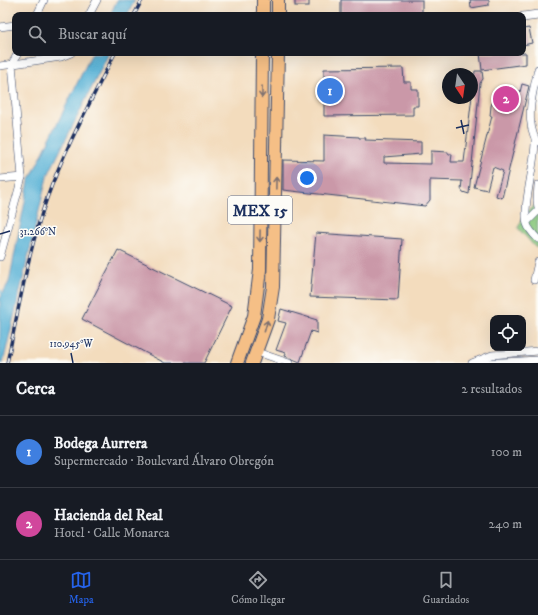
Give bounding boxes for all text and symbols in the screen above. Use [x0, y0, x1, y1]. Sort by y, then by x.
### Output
search box [12, 12, 526, 56]
icon: search [26, 23, 48, 45]
text: Buscar aquí [58, 25, 126, 44]
north arrow [442, 68, 478, 104]
pin: 1 [317, 76, 343, 106]
pin: 2 [493, 84, 519, 114]
one-way arrow [258, 85, 266, 98]
your location [297, 168, 317, 188]
one-way arrow [272, 177, 280, 190]
road number: MEX 15 [228, 196, 292, 224]
text: 31.266°N [20, 226, 56, 238]
one-way arrow [256, 229, 264, 242]
map controls [490, 315, 526, 351]
button: locate [490, 315, 526, 351]
one-way arrow [262, 320, 270, 333]
text: 110.945°W [49, 338, 93, 350]
text: Cerca [16, 378, 55, 400]
text: 2 resultados [461, 381, 522, 397]
text: Bodega Aurrera [54, 434, 148, 453]
text: 1 [27, 444, 31, 460]
text: 100 m [491, 444, 522, 460]
text: Supermercado · Boulevard Álvaro Obregón [54, 453, 274, 469]
text: Hacienda del Real [54, 506, 163, 525]
text: 2 [26, 516, 32, 532]
text: 240 m [489, 516, 522, 532]
text: Hotel · Calle Monarca [54, 525, 170, 541]
tab: Mapa [69, 569, 94, 607]
tab: Cómo llegar [231, 569, 285, 607]
tab: Guardados [423, 569, 469, 607]

